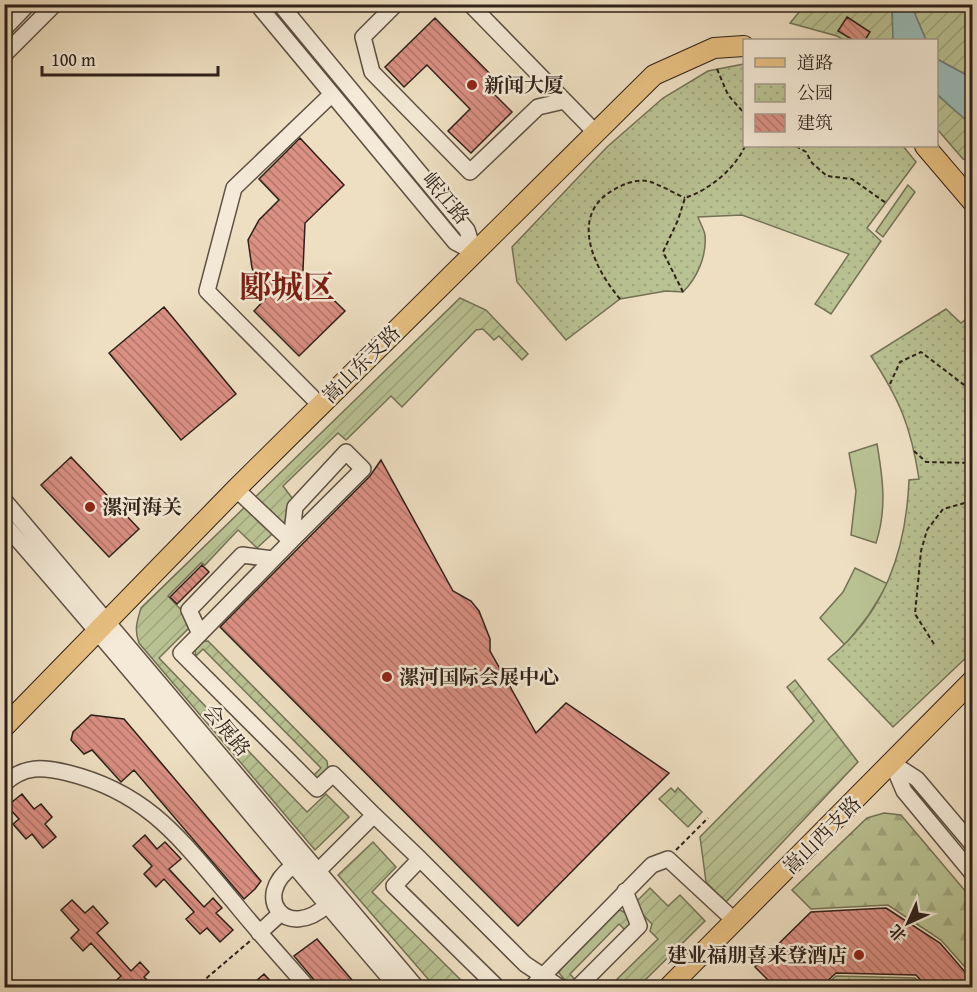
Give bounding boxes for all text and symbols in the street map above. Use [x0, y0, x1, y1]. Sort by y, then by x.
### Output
scale bar [42, 39, 218, 77]
legend [743, 39, 938, 147]
text: 100 m [51, 46, 96, 73]
text: 道路 [797, 49, 833, 76]
place label: 新闻大厦 [484, 70, 564, 99]
marker: 新闻大厦 [465, 78, 479, 92]
text: 公园 [797, 79, 833, 106]
text: 建筑 [797, 109, 833, 136]
street label: 岷江路 [416, 165, 477, 230]
district label: 郾城区 [239, 263, 335, 310]
street label: 嵩山东支路 [315, 318, 406, 409]
place label: 漯河海关 [102, 492, 182, 521]
marker: 漯河海关 [83, 500, 97, 514]
place label: 漯河国际会展中心 [399, 662, 559, 691]
marker: 漯河国际会展中心 [380, 670, 394, 684]
street label: 会展路 [197, 697, 258, 762]
street label: 嵩山西支路 [776, 789, 867, 880]
north arrow [878, 893, 938, 953]
text: 北 [883, 919, 912, 948]
place label: 建业福朋喜来登酒店 [667, 940, 847, 969]
marker: 建业福朋喜来登酒店 [852, 948, 866, 962]

